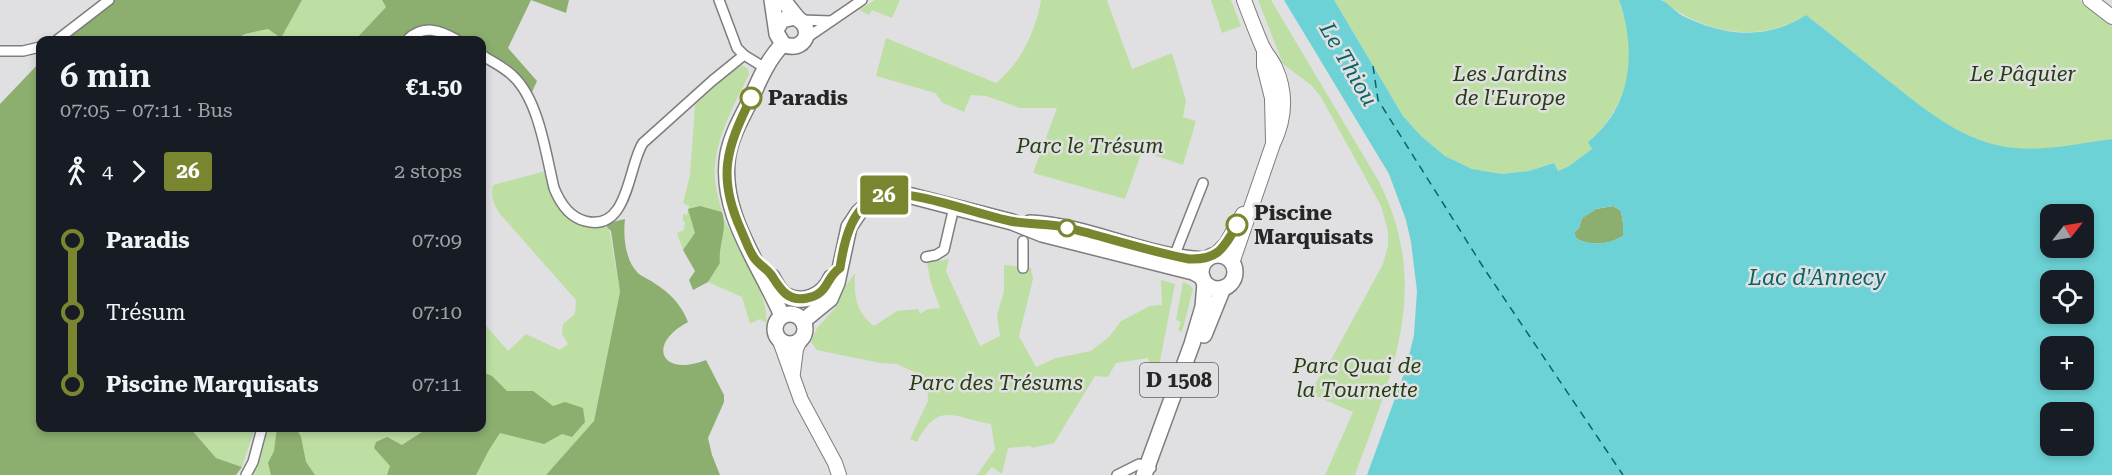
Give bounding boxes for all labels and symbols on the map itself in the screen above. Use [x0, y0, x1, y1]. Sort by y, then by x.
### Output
water label: Le Thiou [1314, 17, 1382, 110]
park label: Les Jardins de l'Europe [1452, 62, 1567, 110]
park label: Le Pâquier [1969, 62, 2076, 86]
place label: Paradis [768, 86, 848, 110]
marker: Paradis [740, 87, 762, 109]
park label: Parc le Trésum [1015, 134, 1164, 158]
line badge: 26 [857, 176, 911, 214]
place label: Piscine Marquisats [1254, 201, 1374, 249]
north arrow [2040, 204, 2094, 258]
marker: Piscine Marquisats [1226, 214, 1248, 236]
unlabelled marker [1058, 219, 1076, 237]
water label: Lac d'Annecy [1747, 265, 1887, 290]
park label: Parc Quai de la Tournette [1292, 354, 1421, 402]
road number: D 1508 [1140, 363, 1218, 397]
park label: Parc des Trésums [908, 371, 1083, 395]

